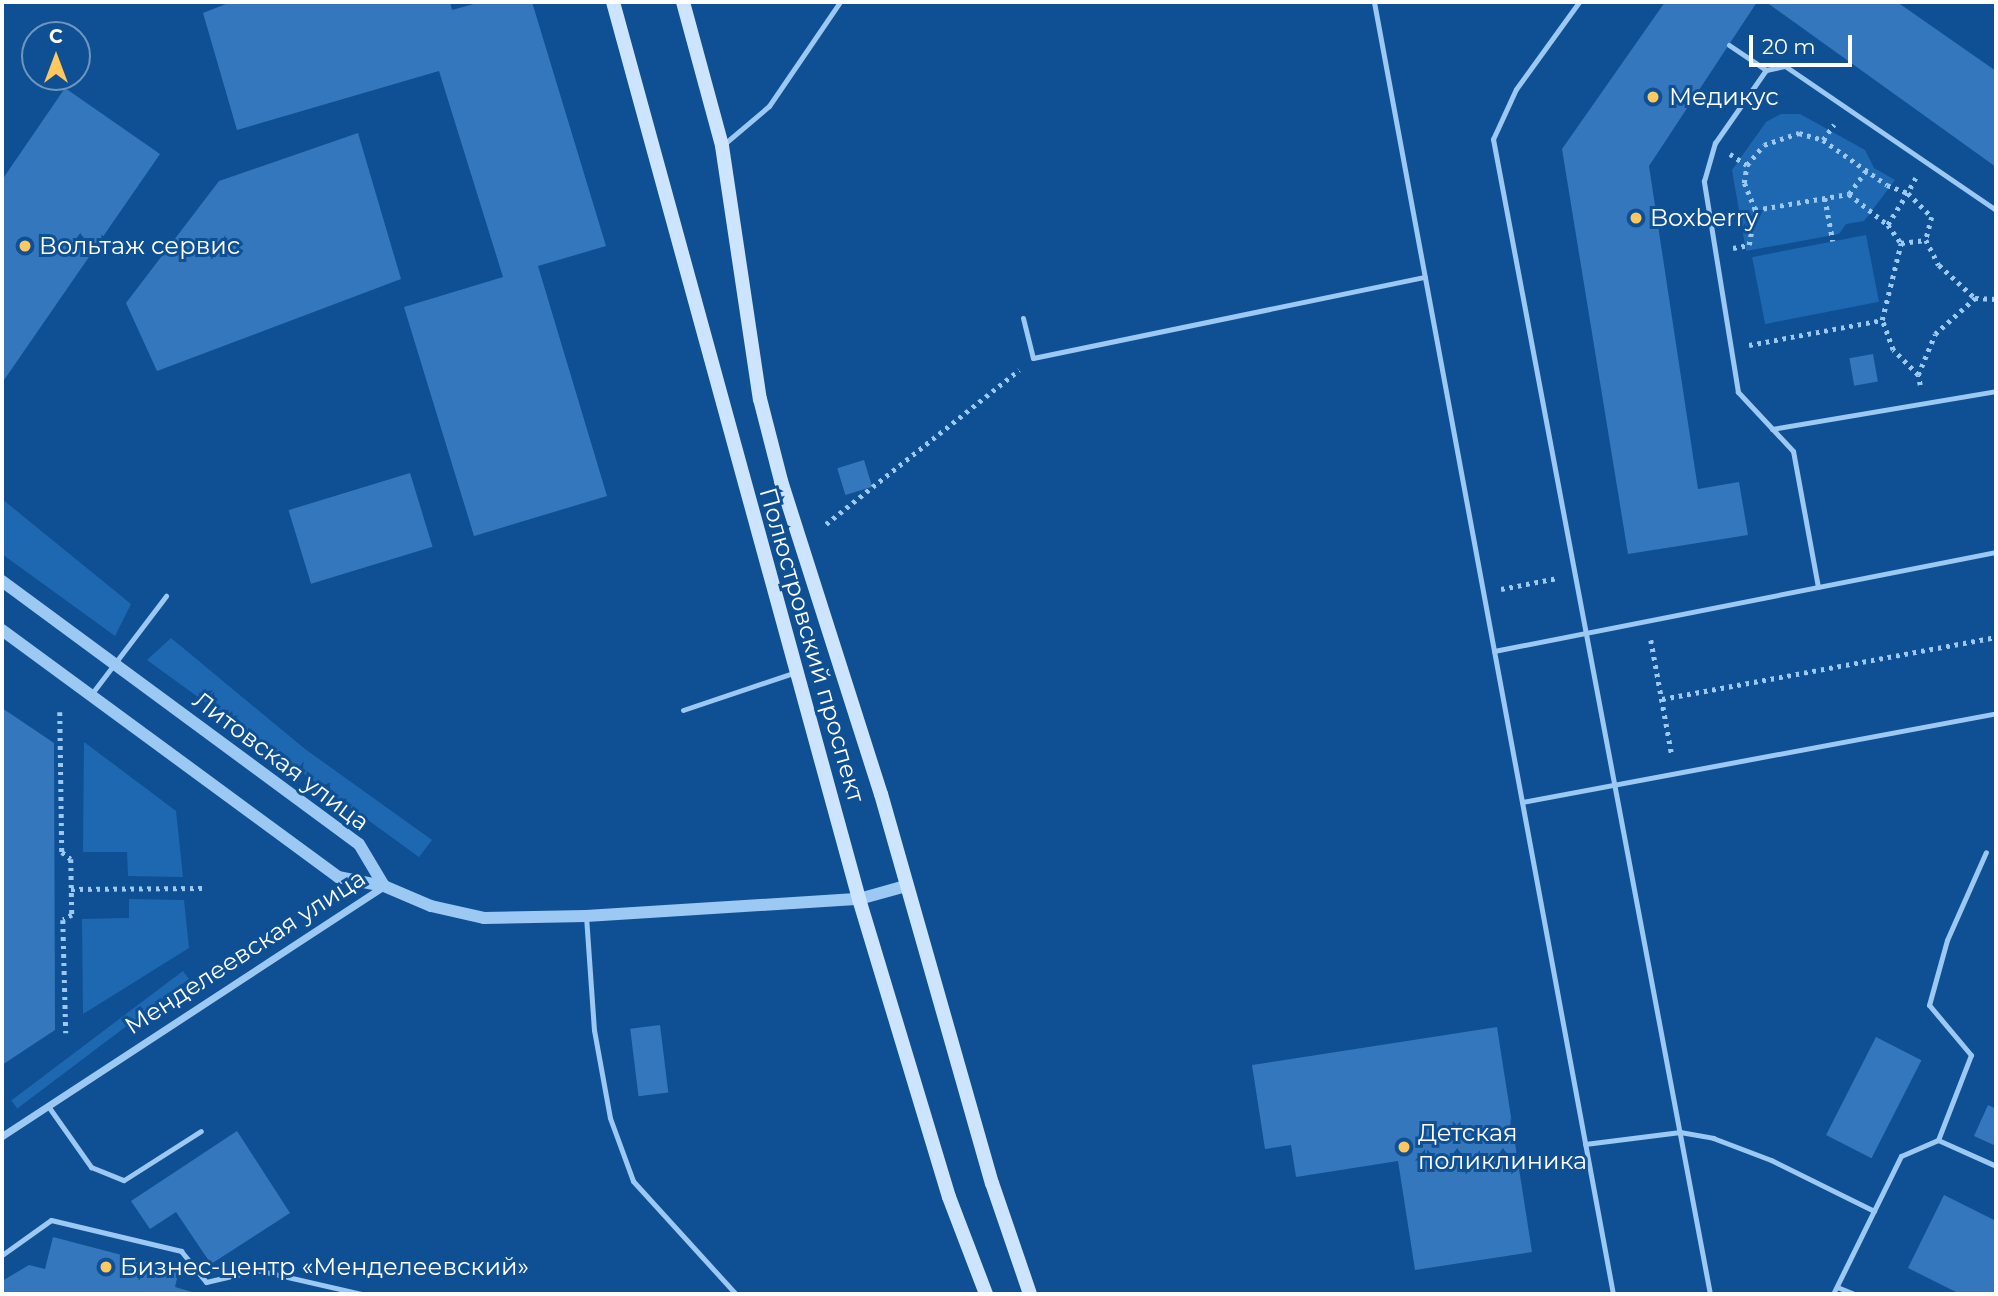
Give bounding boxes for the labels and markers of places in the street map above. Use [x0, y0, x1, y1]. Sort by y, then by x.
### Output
place label: Медикус [1669, 83, 1779, 111]
marker: Медикус [1643, 87, 1663, 107]
place label: Boxberry [1650, 204, 1758, 232]
marker: Boxberry [1628, 210, 1644, 226]
place label: Вольтаж сервис [39, 232, 240, 260]
marker: Вольтаж сервис [17, 238, 33, 254]
place label: Детская поликлиника [1418, 1119, 1587, 1175]
marker: Детская поликлиника [1396, 1139, 1412, 1155]
place label: Бизнес-центр «Менделеевский» [120, 1253, 529, 1281]
marker: Бизнес-центр «Менделеевский» [98, 1259, 114, 1275]

